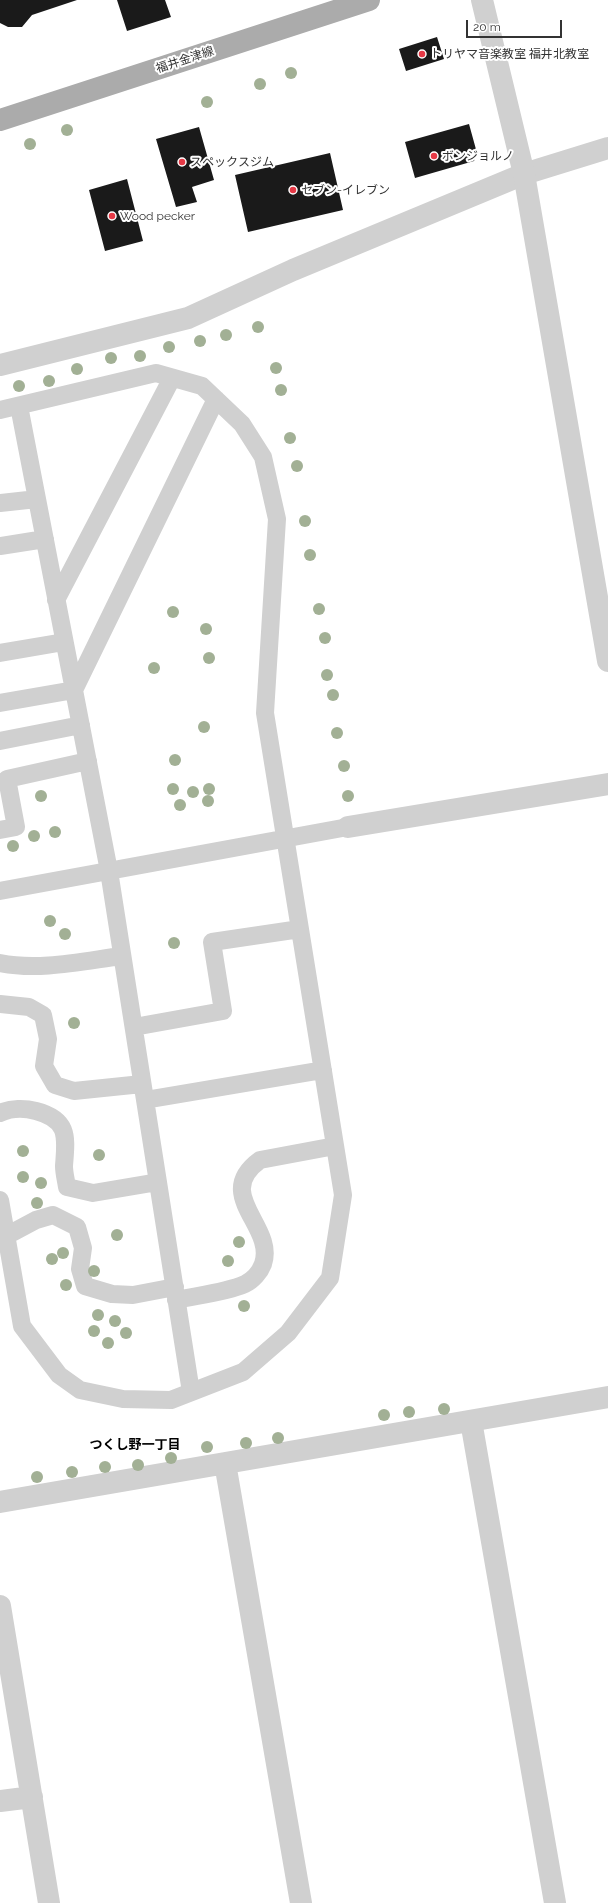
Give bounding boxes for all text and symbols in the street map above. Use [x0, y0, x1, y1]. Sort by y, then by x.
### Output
scale bar [468, 12, 564, 38]
text: 20 m [473, 20, 501, 34]
street label: 福井金津線 [154, 44, 216, 76]
place label: トリヤマ音楽教室 福井北教室 [430, 47, 589, 61]
marker: トリヤマ音楽教室 福井北教室 [417, 49, 427, 59]
place label: ボンジョルノ [442, 149, 514, 163]
marker: ボンジョルノ [429, 151, 439, 161]
place label: スペックスジム [190, 155, 274, 169]
marker: スペックスジム [177, 157, 187, 167]
place label: セブン-イレブン [301, 183, 390, 197]
marker: セブン-イレブン [288, 185, 298, 195]
place label: Wood pecker [120, 209, 195, 223]
marker: Wood pecker [107, 211, 117, 221]
district label: つくし野一丁目 [90, 1437, 180, 1453]

